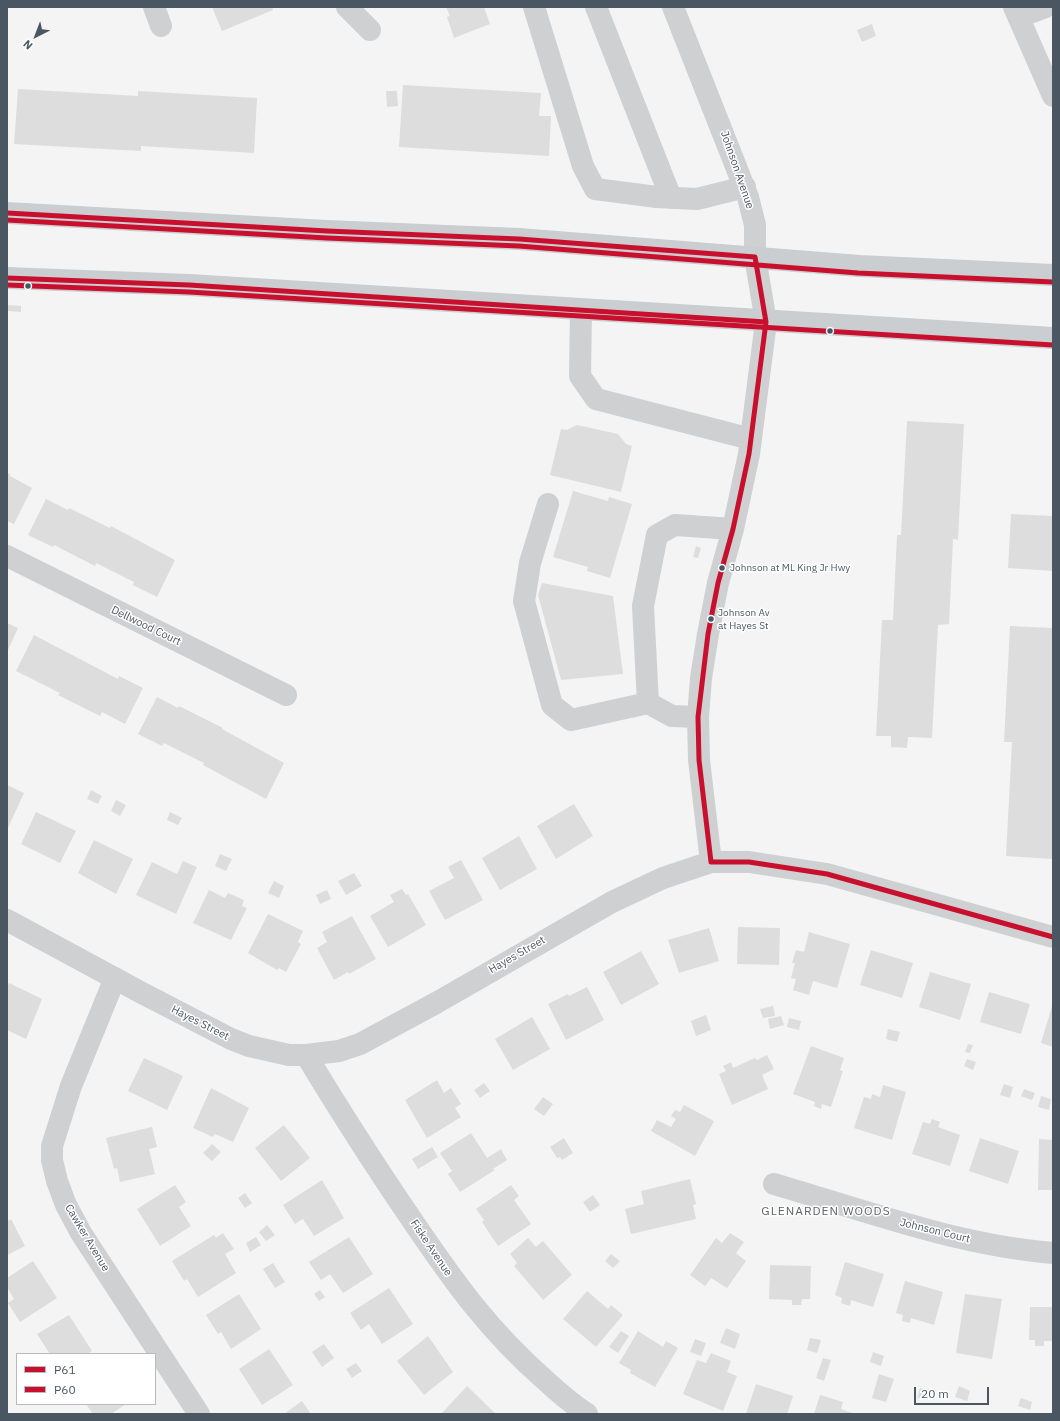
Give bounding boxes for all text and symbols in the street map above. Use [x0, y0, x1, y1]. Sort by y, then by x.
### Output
north arrow [16, 16, 56, 56]
text: N [20, 37, 36, 53]
street label: Johnson Avenue [718, 129, 756, 211]
unlabelled marker [23, 281, 33, 291]
unlabelled marker [825, 326, 835, 336]
place label: Johnson at ML King Jr Hwy [730, 562, 850, 574]
marker: Johnson at ML King Jr Hwy [717, 563, 727, 573]
street label: Dellwood Court [109, 603, 183, 649]
place label: Johnson Av at Hayes St [718, 607, 770, 630]
marker: Johnson Av at Hayes St [706, 614, 716, 624]
street label: Hayes Street [486, 933, 548, 977]
street label: Hayes Street [169, 1003, 231, 1043]
street label: Cawker Avenue [62, 1202, 112, 1274]
district label: GLENARDEN WOODS [761, 1205, 891, 1219]
street label: Johnson Court [899, 1216, 971, 1246]
street label: Fiske Avenue [407, 1217, 455, 1279]
legend [16, 1353, 156, 1405]
text: P61 [54, 1362, 76, 1377]
scale bar [916, 1379, 991, 1405]
text: P60 [54, 1382, 76, 1397]
text: 20 m [921, 1386, 949, 1401]

